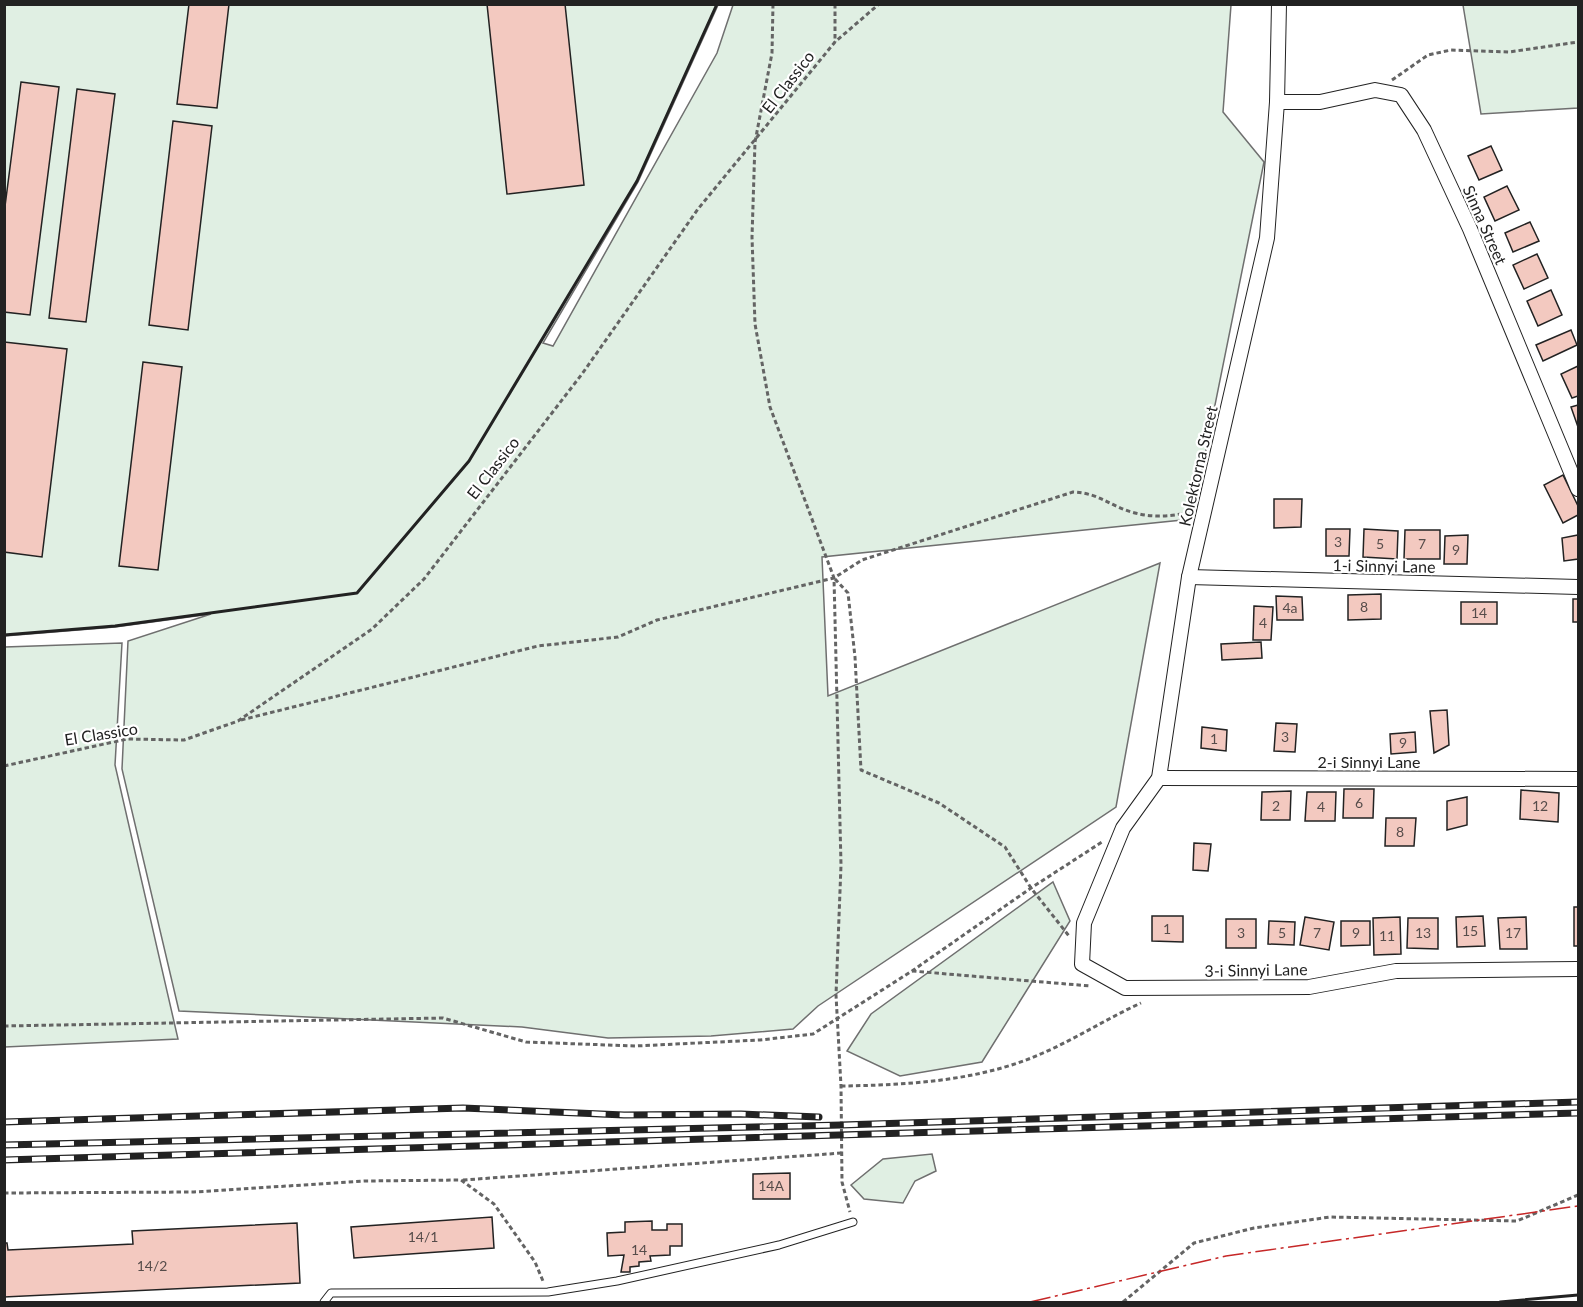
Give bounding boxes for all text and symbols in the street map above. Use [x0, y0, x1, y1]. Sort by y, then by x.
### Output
street label: El Classico [757, 47, 818, 117]
street label: Sinna Street [1460, 182, 1511, 267]
street label: Kolektorna Street [1174, 404, 1221, 528]
street label: El Classico [462, 433, 523, 503]
house number: 3 [1334, 533, 1342, 550]
house number: 5 [1376, 535, 1384, 552]
house number: 7 [1418, 535, 1426, 552]
house number: 9 [1452, 541, 1460, 558]
street label: 1-i Sinnyi Lane [1332, 555, 1436, 576]
house number: 8 [1360, 598, 1368, 615]
house number: 4а [1282, 599, 1298, 616]
house number: 14 [1471, 604, 1487, 621]
house number: 4 [1259, 614, 1267, 631]
street label: El Classico [63, 718, 139, 749]
house number: 3 [1281, 728, 1289, 745]
house number: 1 [1210, 730, 1218, 747]
house number: 9 [1399, 734, 1407, 751]
street label: 2-i Sinnyi Lane [1318, 752, 1421, 771]
house number: 6 [1355, 794, 1363, 811]
house number: 2 [1272, 797, 1280, 814]
house number: 12 [1532, 797, 1548, 814]
house number: 4 [1317, 798, 1325, 815]
house number: 8 [1396, 823, 1404, 840]
house number: 1 [1163, 920, 1171, 937]
house number: 15 [1462, 922, 1478, 939]
house number: 3 [1237, 924, 1245, 941]
house number: 5 [1278, 924, 1286, 941]
house number: 7 [1313, 924, 1321, 941]
house number: 9 [1352, 924, 1360, 941]
house number: 13 [1415, 924, 1431, 941]
house number: 17 [1505, 924, 1521, 941]
house number: 11 [1379, 927, 1395, 944]
street label: 3-i Sinnyi Lane [1204, 959, 1308, 980]
house number: 14А [758, 1177, 784, 1194]
house number: 14/1 [408, 1228, 438, 1245]
house number: 14 [631, 1241, 647, 1258]
house number: 14/2 [137, 1257, 167, 1274]

